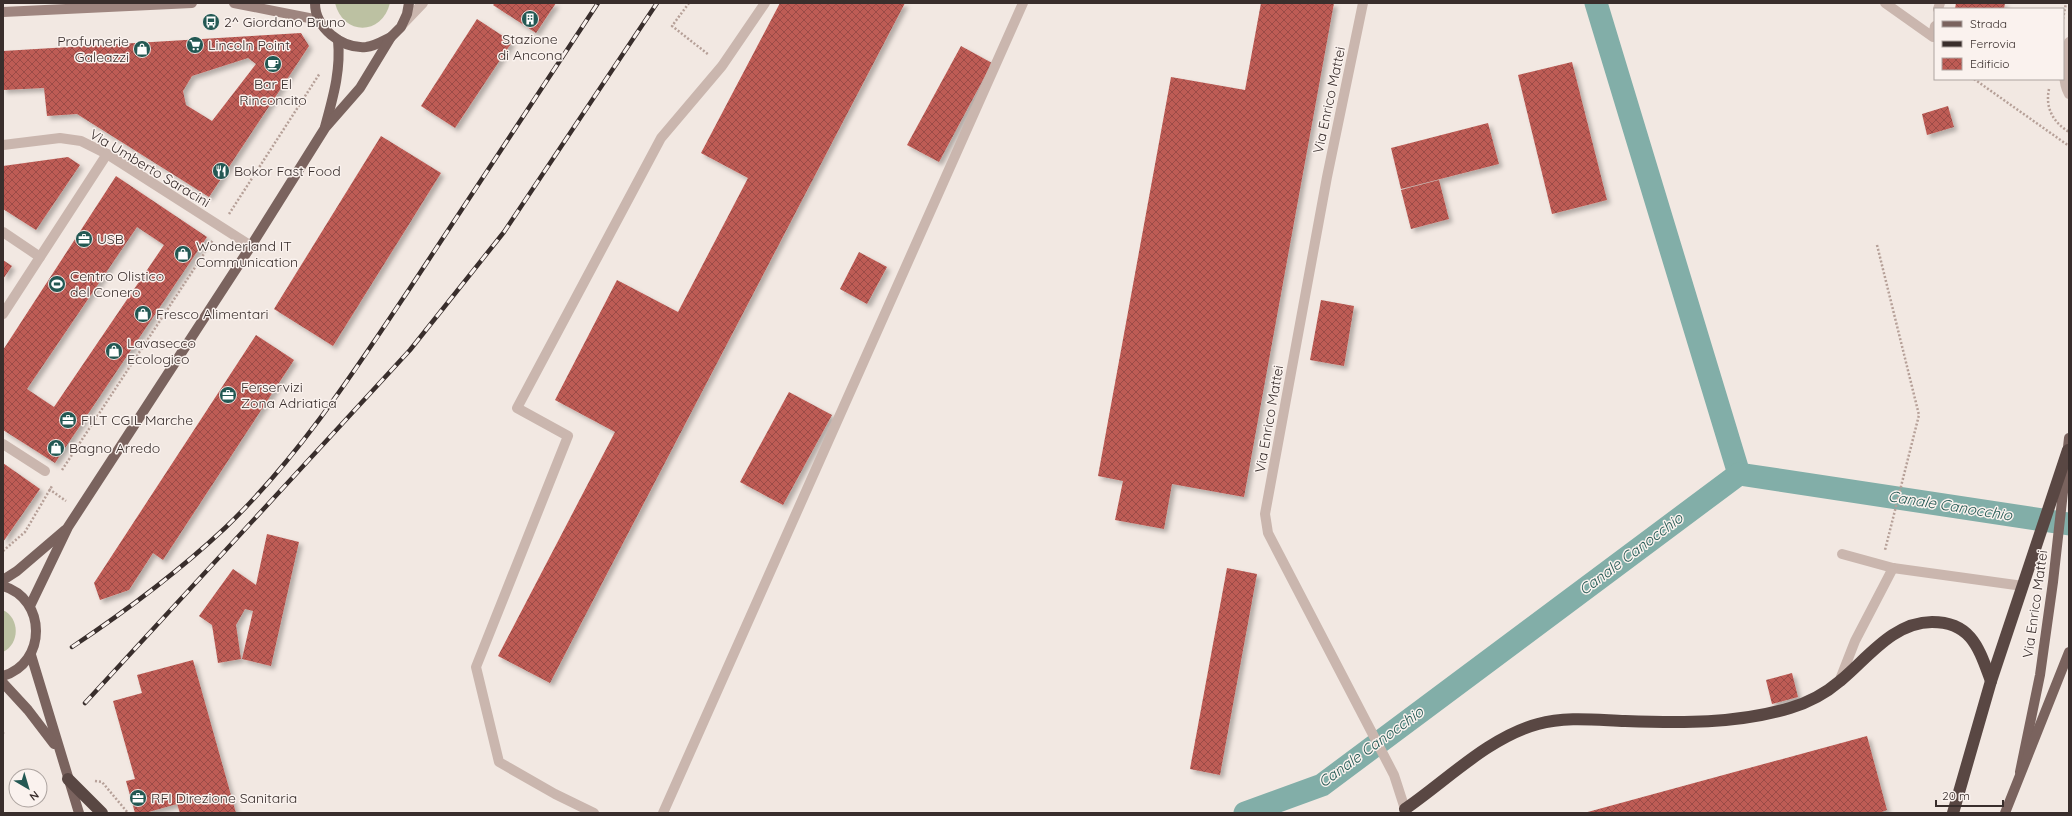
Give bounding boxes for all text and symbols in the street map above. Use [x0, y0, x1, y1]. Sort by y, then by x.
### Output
legend [1934, 8, 2064, 80]
building icon: Stazione di Ancona [520, 9, 540, 29]
bus stop icon: 2^ Giordano Bruno [201, 12, 221, 32]
place label: 2^ Giordano Bruno [224, 13, 345, 31]
text: Strada [1970, 16, 2007, 31]
place label: Stazione di Ancona [498, 30, 562, 64]
place label: Profumerie Galeazzi [57, 32, 129, 66]
supermarket icon: Lincoln Point [185, 35, 205, 55]
place label: Lincoln Point [208, 36, 290, 54]
text: Ferrovia [1970, 36, 2016, 51]
shop icon: Profumerie Galeazzi [132, 39, 152, 59]
street label: Via Enrico Mattei [1309, 45, 1349, 155]
cafe icon: Bar El Rinconcito [263, 54, 283, 74]
text: Edificio [1970, 56, 2010, 71]
place label: Bar El Rinconcito [239, 75, 307, 109]
street label: Via Umberto Saracini [86, 125, 214, 211]
restaurant icon: Bokor Fast Food [211, 161, 231, 181]
place label: Bokor Fast Food [234, 162, 341, 180]
office icon: USB [74, 229, 94, 249]
place label: USB [97, 230, 124, 248]
place label: Wonderland IT Communication [196, 237, 298, 271]
shop icon: Wonderland IT Communication [173, 244, 193, 264]
place label: Centro Olistico del Conero [70, 267, 164, 301]
sports icon: Centro Olistico del Conero [47, 274, 67, 294]
shop icon: Fresco Alimentari [133, 304, 153, 324]
place label: Fresco Alimentari [156, 305, 269, 323]
place label: Lavasecco Ecologico [127, 334, 196, 368]
shop icon: Lavasecco Ecologico [104, 341, 124, 361]
street label: Via Enrico Mattei [1251, 364, 1287, 474]
place label: Ferservizi Zona Adriatica [241, 378, 337, 412]
office icon: Ferservizi Zona Adriatica [218, 385, 238, 405]
office icon: FILT CGIL Marche [58, 410, 78, 430]
place label: FILT CGIL Marche [81, 411, 193, 429]
shop icon: Bagno Arredo [46, 438, 66, 458]
place label: Bagno Arredo [69, 439, 160, 457]
water label: Canale Canocchio [1887, 486, 2014, 525]
water label: Canale Canocchio [1575, 508, 1687, 599]
street label: Via Enrico Mattei [2019, 549, 2051, 659]
water label: Canale Canocchio [1314, 701, 1428, 791]
north arrow [8, 768, 48, 808]
scale bar [1936, 782, 2003, 808]
text: N [27, 788, 42, 804]
office icon: RFI Direzione Sanitaria [128, 788, 148, 808]
text: 20 m [1942, 788, 1970, 803]
place label: RFI Direzione Sanitaria [151, 789, 297, 807]

